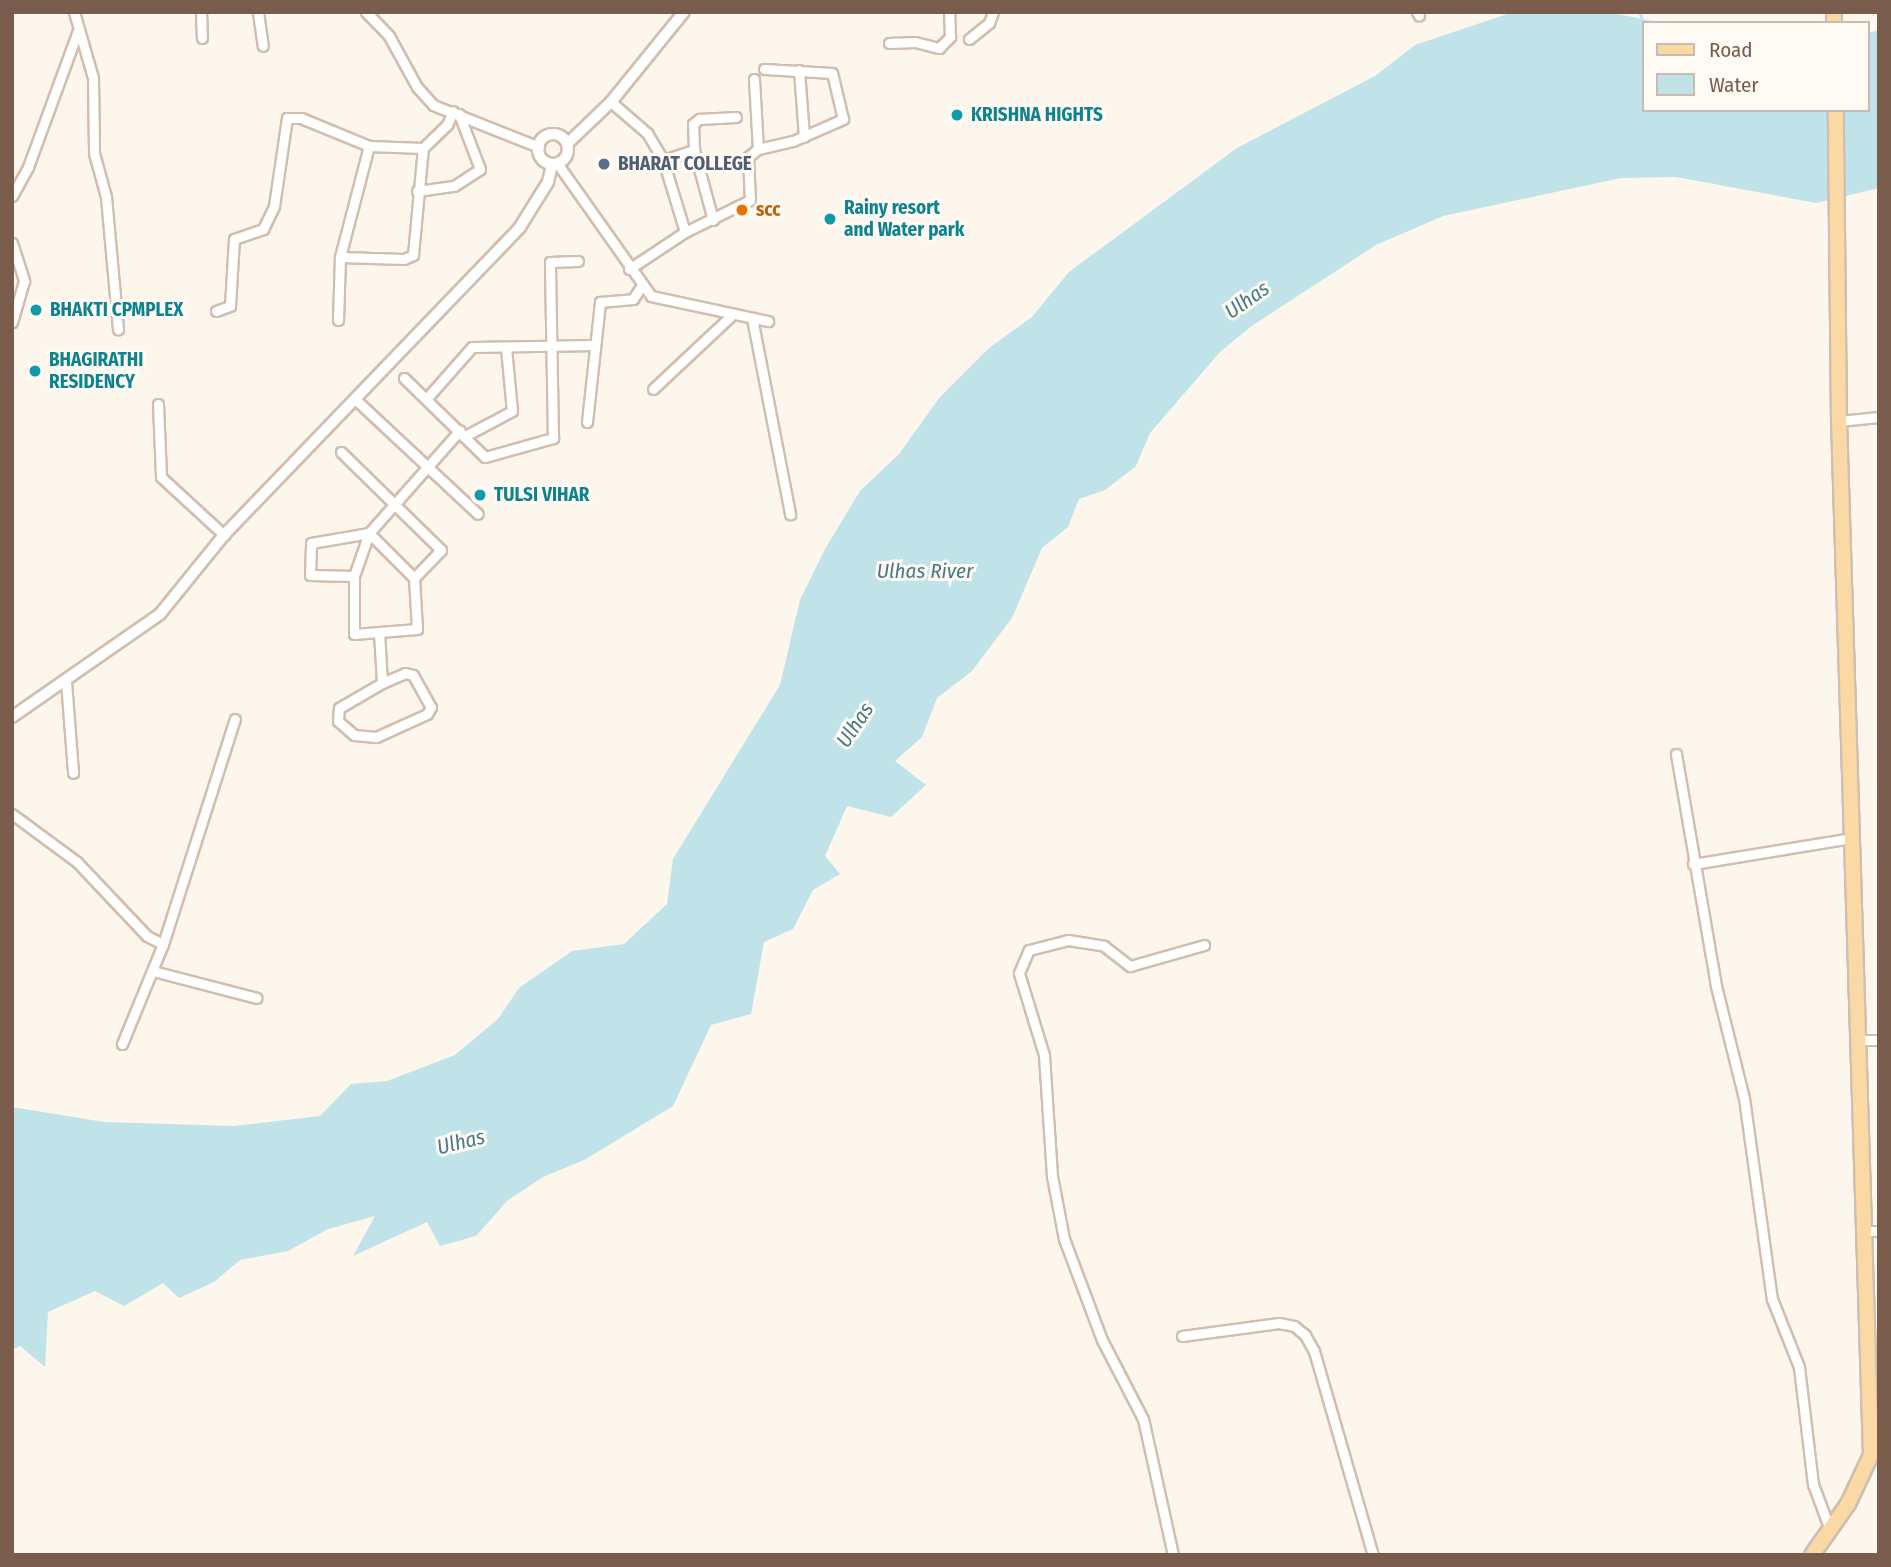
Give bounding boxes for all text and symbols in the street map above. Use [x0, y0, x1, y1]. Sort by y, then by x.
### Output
legend [1643, 21, 1870, 112]
text: Road [1709, 37, 1753, 63]
text: Water [1709, 72, 1759, 98]
place label: KRISHNA HIGHTS [971, 104, 1103, 126]
marker: KRISHNA HIGHTS [949, 107, 965, 123]
place label: BHARAT COLLEGE [618, 153, 752, 175]
marker: BHARAT COLLEGE [596, 156, 612, 172]
place label: Rainy resort and Water park [844, 197, 964, 241]
place label: scc [756, 199, 781, 221]
marker: scc [734, 202, 750, 218]
marker: Rainy resort and Water park [822, 211, 838, 227]
water label: Ulhas [1220, 276, 1274, 324]
place label: BHAKTI CPMPLEX [50, 299, 183, 321]
marker: BHAKTI CPMPLEX [28, 302, 44, 318]
place label: BHAGIRATHI RESIDENCY [49, 349, 143, 393]
marker: BHAGIRATHI RESIDENCY [27, 363, 43, 379]
place label: TULSI VIHAR [494, 484, 590, 506]
marker: TULSI VIHAR [472, 487, 488, 503]
water label: Ulhas River [877, 558, 973, 584]
water label: Ulhas [831, 698, 879, 752]
water label: Ulhas [434, 1124, 488, 1160]

